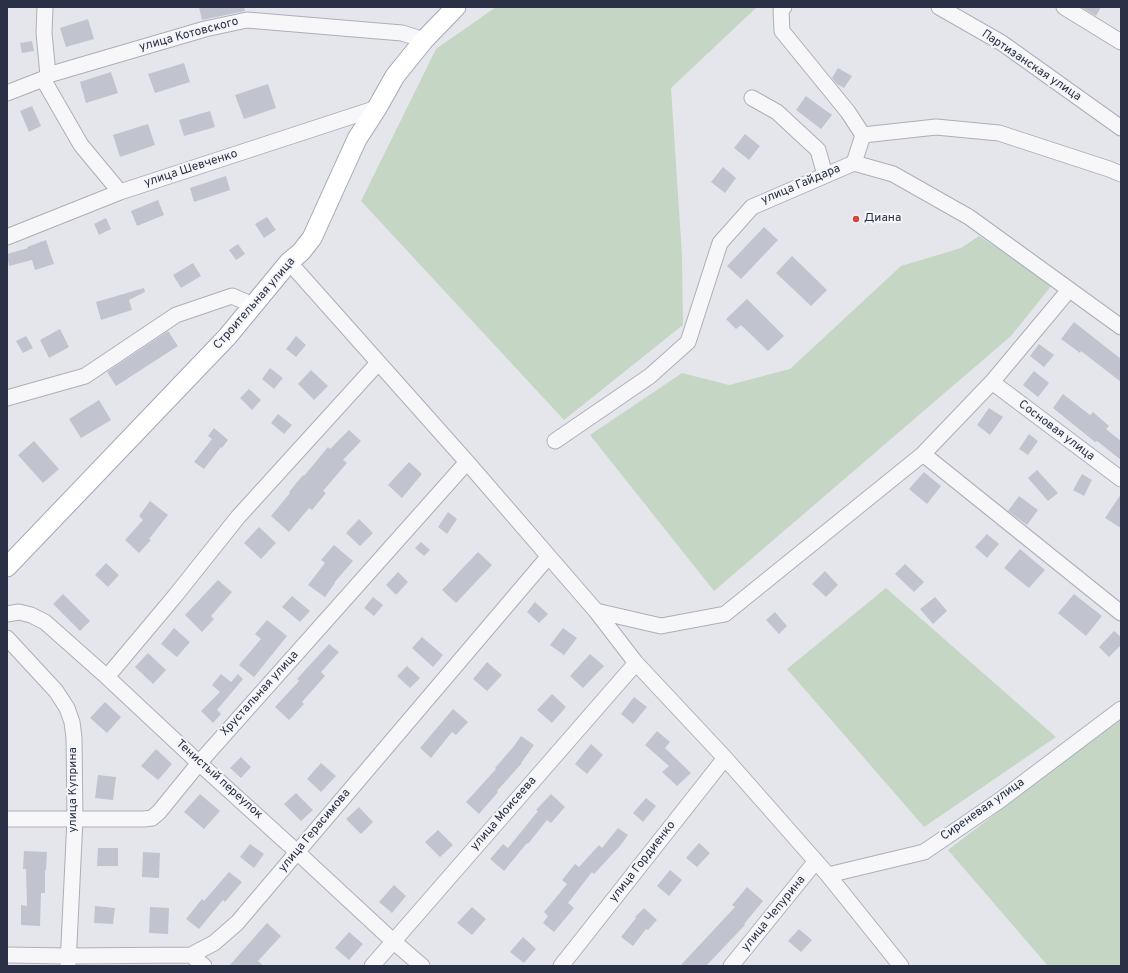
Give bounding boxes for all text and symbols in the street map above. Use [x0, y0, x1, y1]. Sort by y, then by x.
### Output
street label: улица Котовского [138, 15, 240, 55]
street label: Партизанская улица [978, 27, 1084, 105]
street label: улица Шевченко [142, 147, 240, 191]
street label: улица Гайдара [759, 162, 843, 208]
place label: Диана [864, 212, 901, 226]
marker: Диана [851, 214, 861, 224]
street label: Строительная улица [211, 255, 299, 353]
street label: Сосновая улица [1015, 398, 1097, 464]
street label: Хрустальная улица [218, 648, 302, 740]
street label: Тенистый переулок [173, 737, 265, 823]
street label: улица Куприна [67, 747, 81, 833]
street label: улица Моисеева [468, 774, 540, 854]
street label: Сиреневая улица [938, 776, 1028, 844]
street label: улица Герасимова [276, 787, 354, 875]
street label: улица Гордиенко [607, 819, 679, 905]
street label: улица Чепурина [739, 873, 809, 955]

